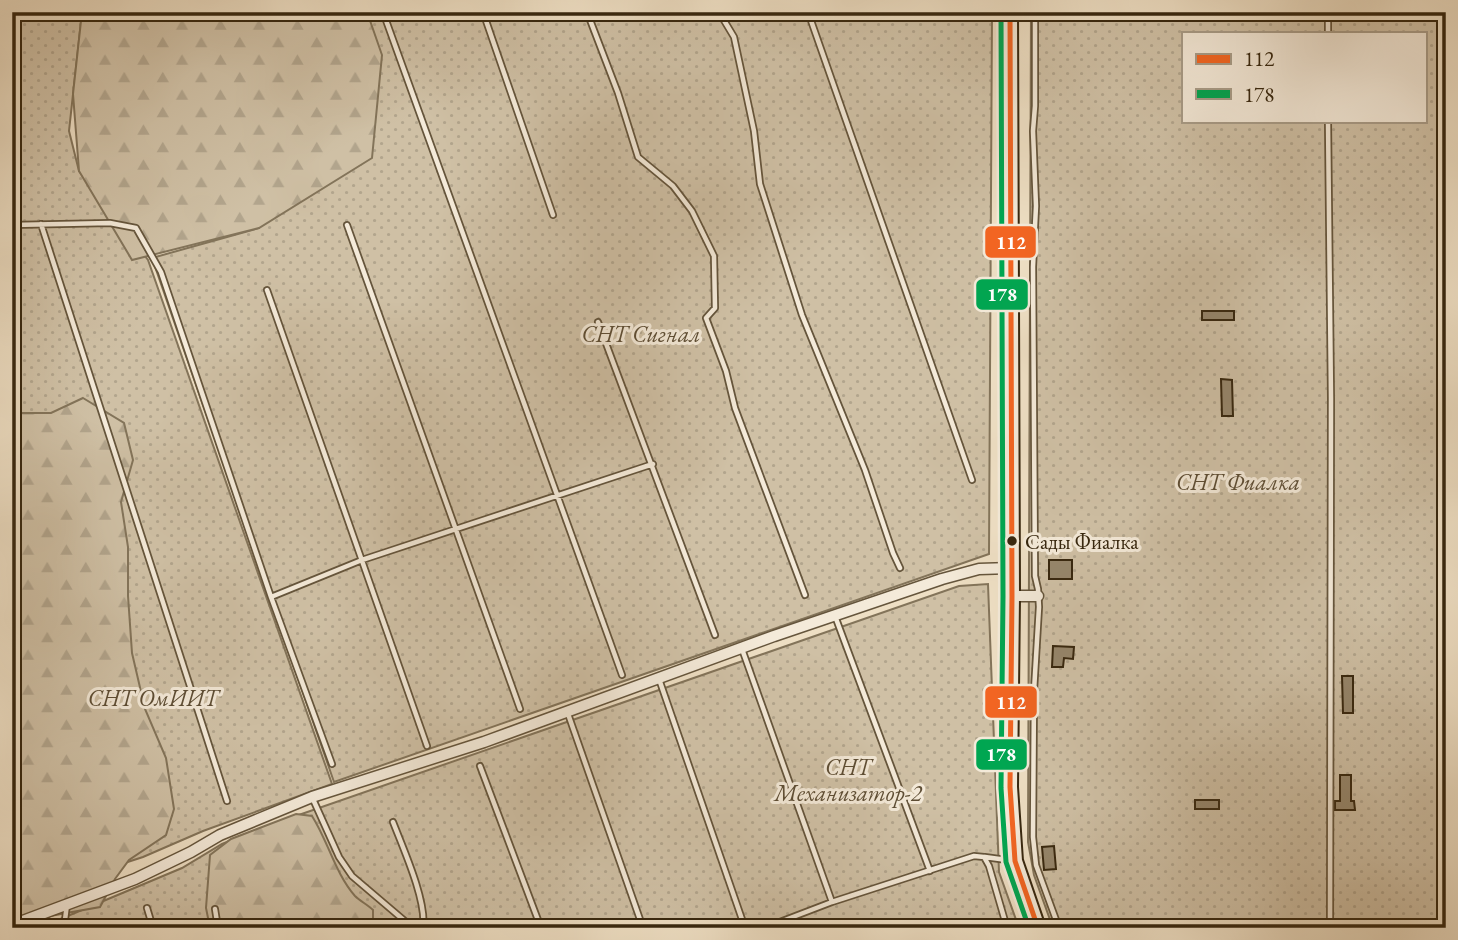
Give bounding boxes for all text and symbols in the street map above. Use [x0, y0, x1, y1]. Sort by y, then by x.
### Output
legend [1182, 32, 1426, 122]
text: 112 [1244, 45, 1274, 72]
text: 178 [1244, 81, 1274, 108]
line badge: 112 [984, 225, 1037, 259]
text: 112 [996, 230, 1026, 255]
line badge: 178 [975, 278, 1029, 311]
text: 178 [987, 282, 1017, 307]
park label: СНТ Сигнал [581, 319, 701, 349]
park label: СНТ Фиалка [1176, 467, 1300, 497]
place label: Сады Фиалка [1025, 528, 1139, 555]
marker: Сады Фиалка [1005, 534, 1019, 548]
park label: СНТ ОмИИТ [88, 683, 222, 713]
line badge: 112 [984, 685, 1038, 719]
text: 112 [996, 690, 1026, 715]
line badge: 178 [975, 738, 1028, 771]
text: 178 [986, 742, 1016, 767]
park label: СНТ Механизатор-2 [772, 752, 923, 808]

